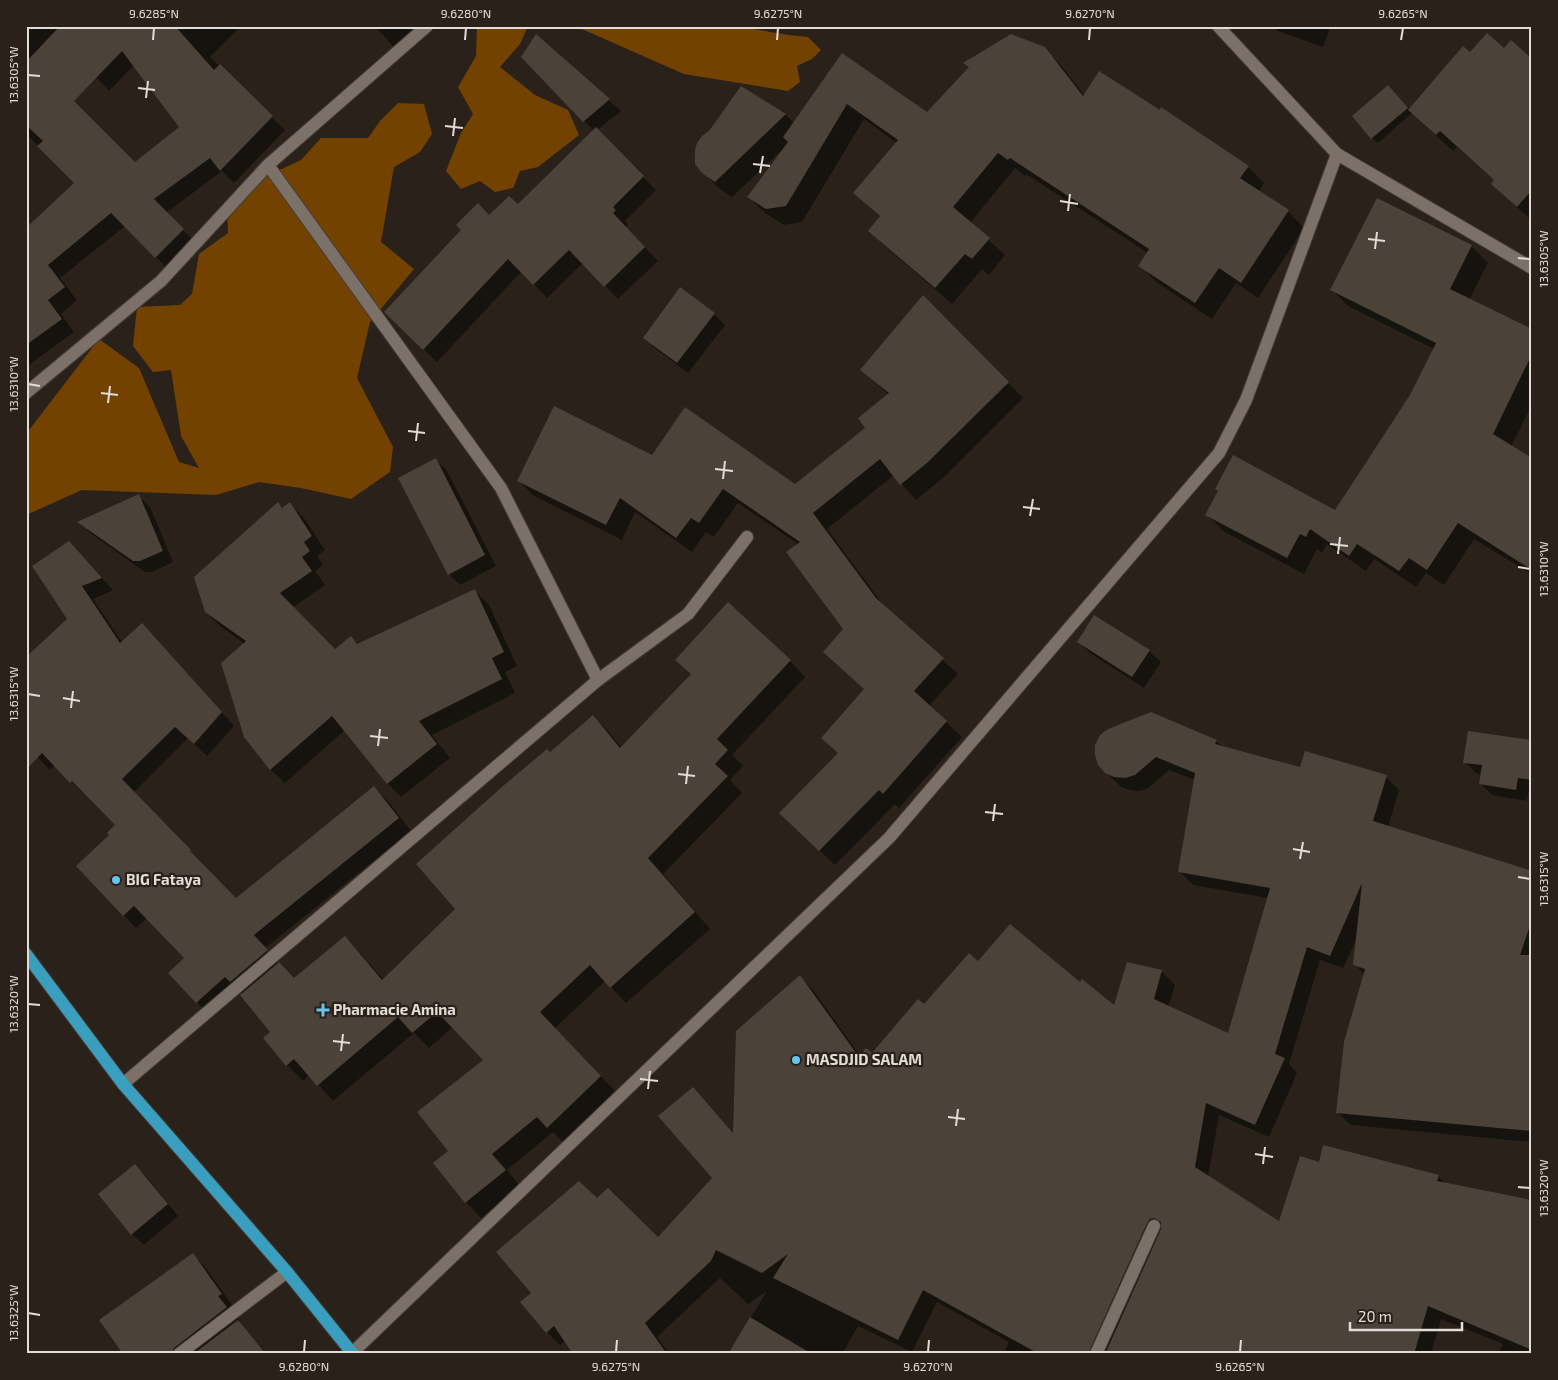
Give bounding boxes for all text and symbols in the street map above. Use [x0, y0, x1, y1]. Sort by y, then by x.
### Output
text: 9.6285°N [129, 6, 179, 20]
text: 9.6280°N [441, 6, 491, 20]
text: 9.6275°N [754, 6, 802, 20]
text: 9.6270°N [1065, 6, 1115, 20]
text: 9.6265°N [1378, 6, 1428, 20]
text: 13.6305°W [6, 46, 20, 104]
text: 13.6305°W [1536, 230, 1550, 288]
text: 13.6310°W [6, 356, 20, 412]
text: 13.6310°W [1536, 541, 1550, 597]
text: 13.6315°W [6, 667, 20, 721]
text: 13.6315°W [1536, 852, 1550, 906]
place label: BIG Fataya [126, 870, 201, 889]
marker: BIG Fataya [110, 874, 122, 886]
text: 13.6320°W [6, 975, 20, 1033]
place label: Pharmacie Amina [333, 1000, 456, 1018]
marker: Pharmacie Amina [317, 1004, 329, 1016]
place label: MASDJID SALAM [806, 1050, 922, 1068]
marker: MASDJID SALAM [790, 1054, 802, 1066]
text: 13.6320°W [1536, 1159, 1550, 1217]
text: 13.6325°W [6, 1285, 20, 1341]
scale bar [1350, 1300, 1463, 1332]
text: 20 m [1358, 1307, 1392, 1325]
text: 9.6280°N [279, 1359, 329, 1373]
text: 9.6275°N [592, 1359, 640, 1373]
text: 9.6270°N [903, 1359, 953, 1373]
text: 9.6265°N [1215, 1359, 1265, 1373]

